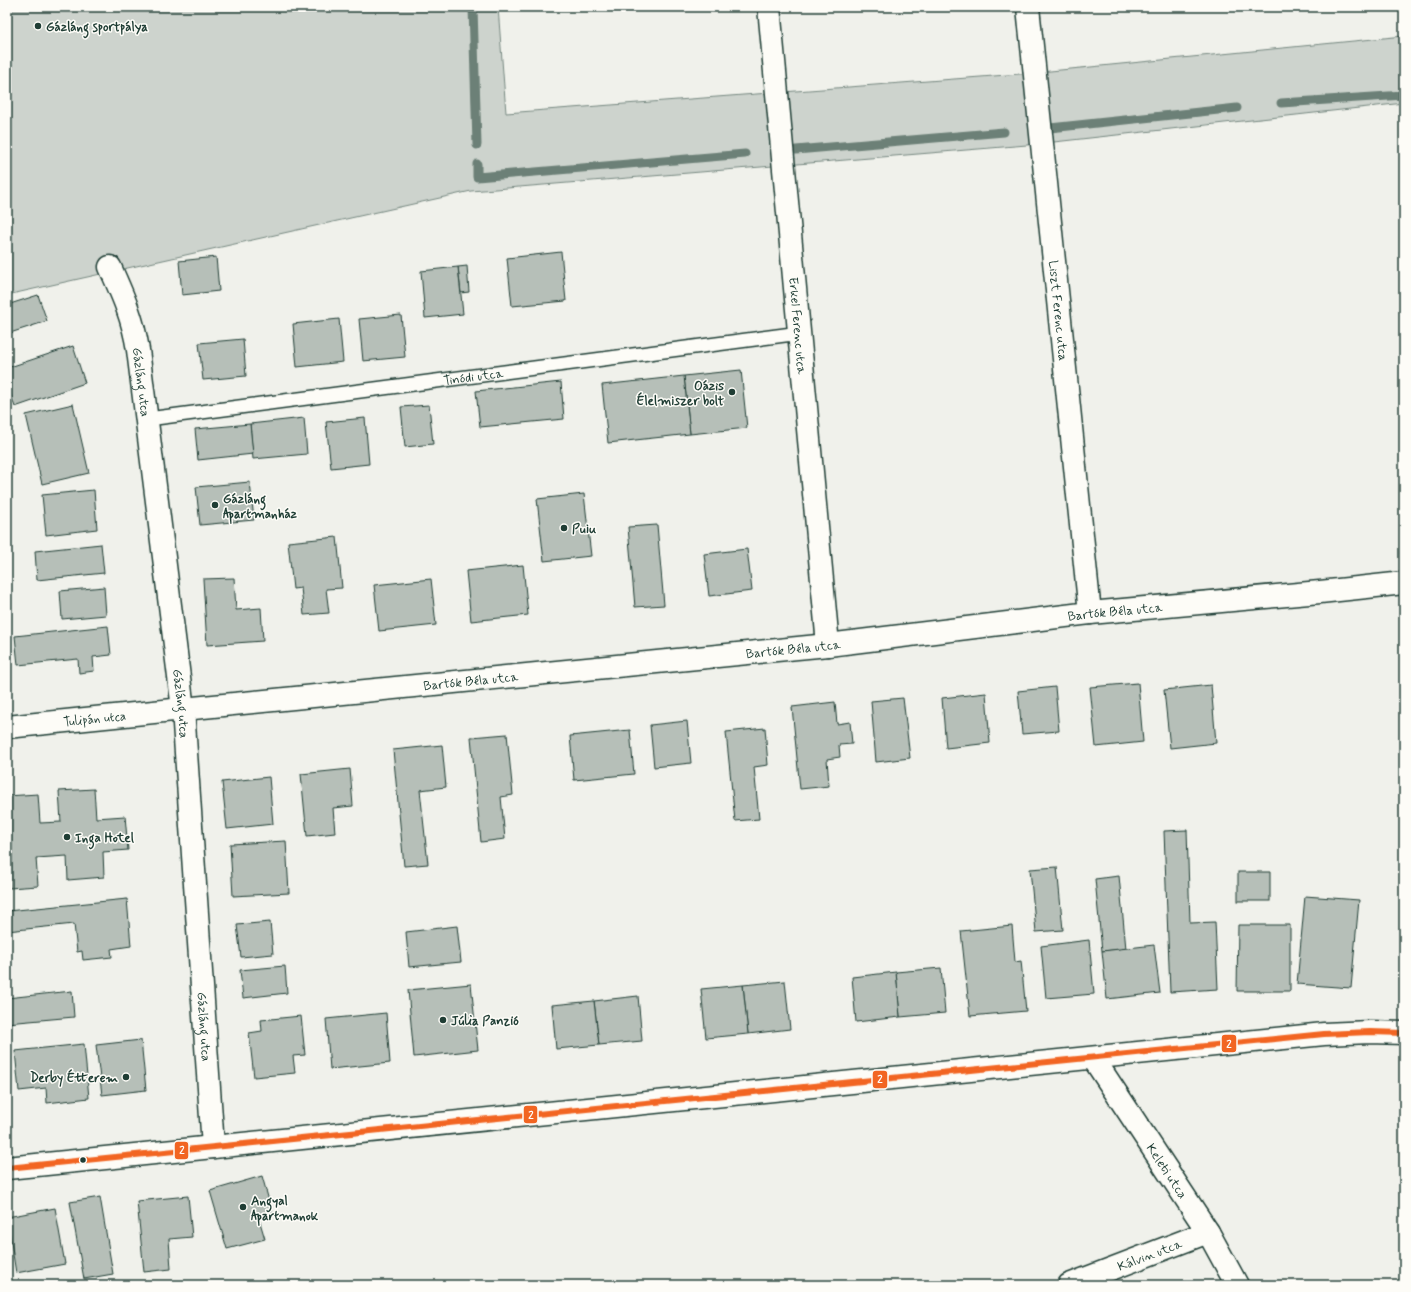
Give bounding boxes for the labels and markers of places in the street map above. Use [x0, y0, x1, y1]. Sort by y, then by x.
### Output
place label: Gázláng sportpálya [46, 19, 148, 39]
marker: Gázláng sportpálya [33, 21, 43, 31]
place label: Oázis Élelmiszer bolt [637, 378, 725, 410]
marker: Oázis Élelmiszer bolt [727, 387, 737, 397]
place label: Gázláng Apartmanház [223, 491, 298, 524]
marker: Gázláng Apartmanház [210, 500, 220, 510]
place label: Puiu [572, 521, 596, 538]
marker: Puiu [559, 523, 569, 533]
place label: Inga Hotel [75, 830, 135, 850]
marker: Inga Hotel [62, 832, 72, 842]
place label: Júlia Panzió [451, 1013, 519, 1030]
marker: Júlia Panzió [438, 1015, 448, 1025]
place label: Derby Étterem [30, 1069, 119, 1087]
marker: Derby Étterem [121, 1072, 131, 1082]
unlabelled marker [78, 1155, 88, 1165]
place label: Angyal Apartmanok [251, 1193, 319, 1226]
marker: Angyal Apartmanok [238, 1202, 248, 1212]

